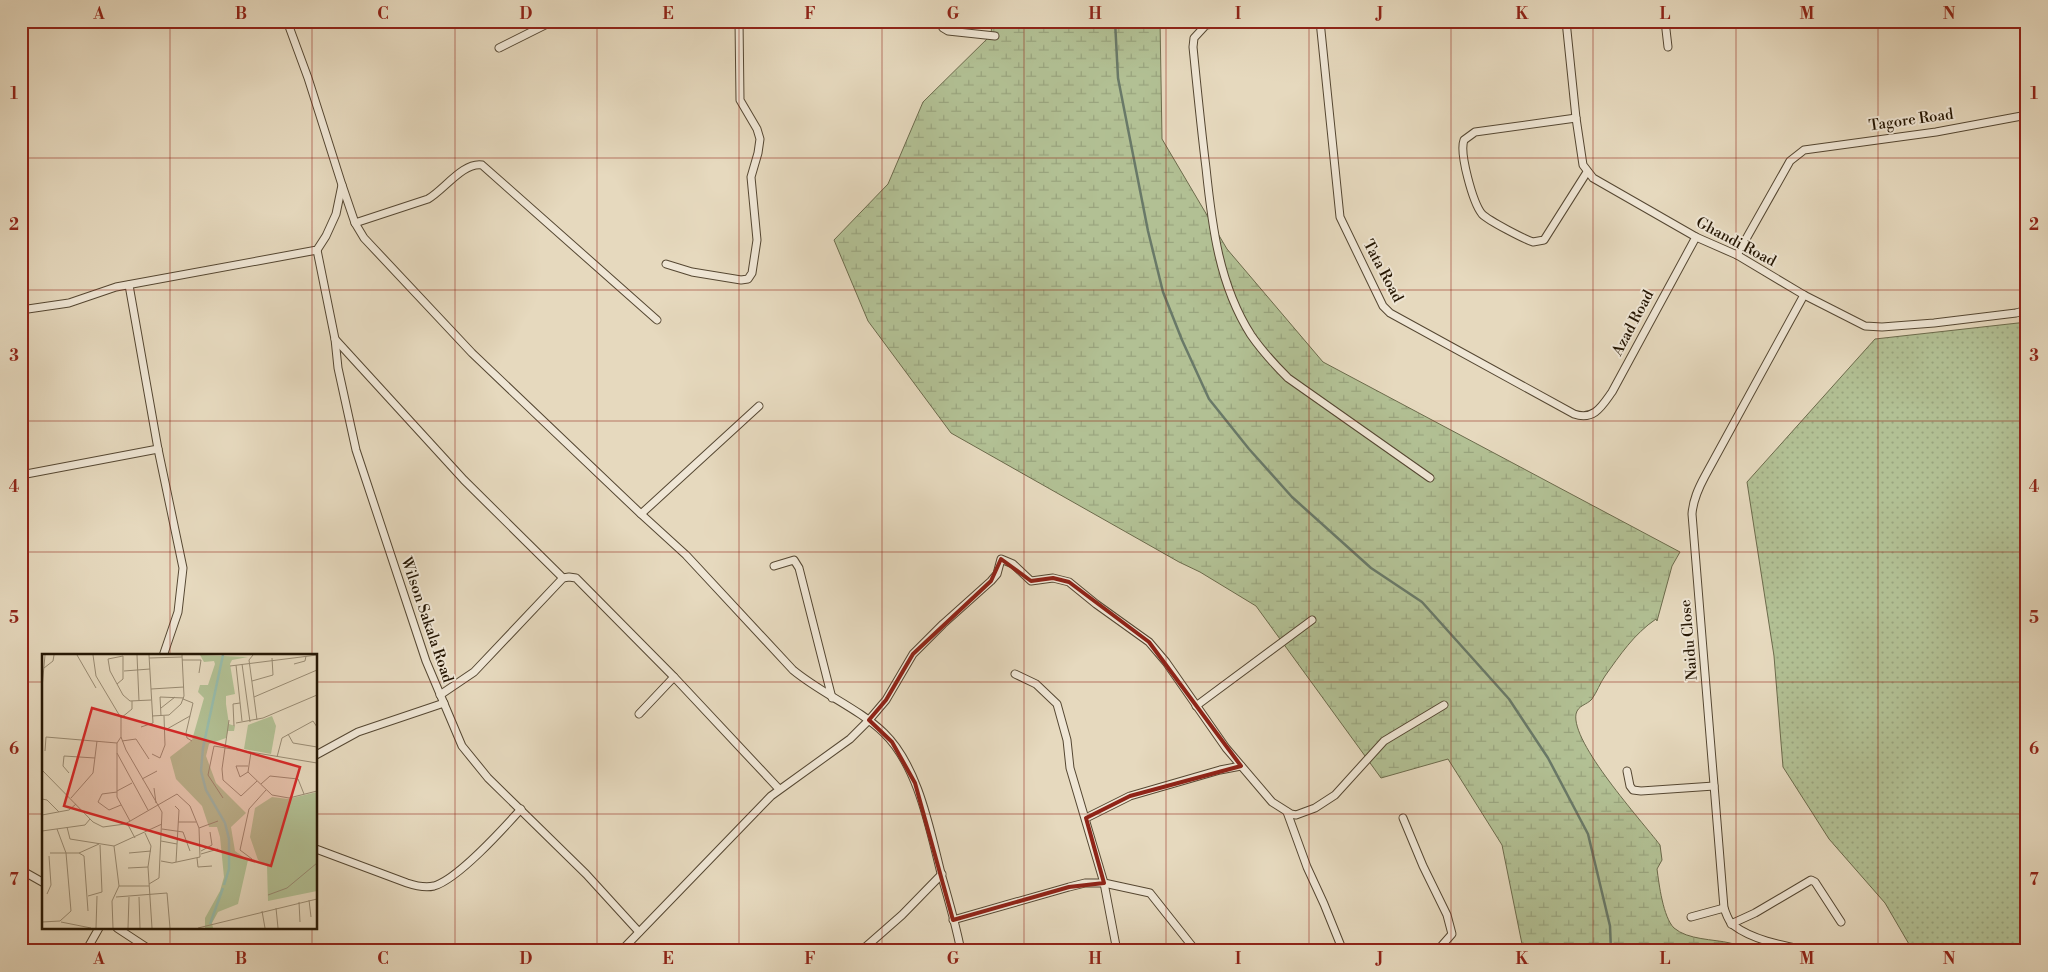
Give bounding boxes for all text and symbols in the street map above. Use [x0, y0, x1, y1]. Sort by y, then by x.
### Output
text: A [92, 4, 105, 24]
text: B [235, 4, 247, 24]
text: C [377, 4, 389, 24]
text: D [520, 4, 533, 24]
text: E [662, 4, 674, 24]
text: F [804, 4, 816, 24]
text: G [947, 4, 960, 24]
text: H [1088, 4, 1102, 24]
text: I [1235, 4, 1241, 24]
text: J [1375, 4, 1383, 24]
text: K [1516, 4, 1530, 24]
text: L [1660, 4, 1671, 24]
text: M [1800, 4, 1815, 24]
text: N [1943, 4, 1956, 24]
text: 1 [10, 84, 18, 104]
text: 1 [2030, 84, 2038, 104]
street label: Tagore Road [1867, 105, 1955, 135]
street label: Ghandi Road [1693, 213, 1780, 271]
text: 2 [9, 215, 19, 235]
text: 2 [2029, 215, 2039, 235]
street label: Tata Road [1359, 236, 1408, 306]
street label: Azad Road [1607, 287, 1658, 360]
text: 3 [9, 346, 19, 366]
text: 3 [2029, 346, 2039, 366]
text: 4 [9, 477, 20, 497]
text: 4 [2029, 477, 2040, 497]
street label: Wilson Sakala Road [396, 554, 458, 686]
street label: Naidu Close [1676, 599, 1702, 681]
text: 5 [9, 608, 19, 628]
text: 5 [2029, 608, 2039, 628]
inset map [42, 654, 318, 930]
text: 6 [9, 739, 19, 759]
text: 6 [2029, 739, 2039, 759]
text: 7 [9, 870, 19, 890]
text: 7 [2029, 870, 2039, 890]
text: A [92, 949, 105, 969]
text: B [235, 949, 247, 969]
text: C [377, 949, 389, 969]
text: D [520, 949, 533, 969]
text: E [662, 949, 674, 969]
text: F [804, 949, 816, 969]
text: G [947, 949, 960, 969]
text: H [1088, 949, 1102, 969]
text: I [1235, 949, 1241, 969]
text: J [1375, 949, 1383, 969]
text: K [1516, 949, 1530, 969]
text: L [1660, 949, 1671, 969]
text: M [1800, 949, 1815, 969]
text: N [1943, 949, 1956, 969]

